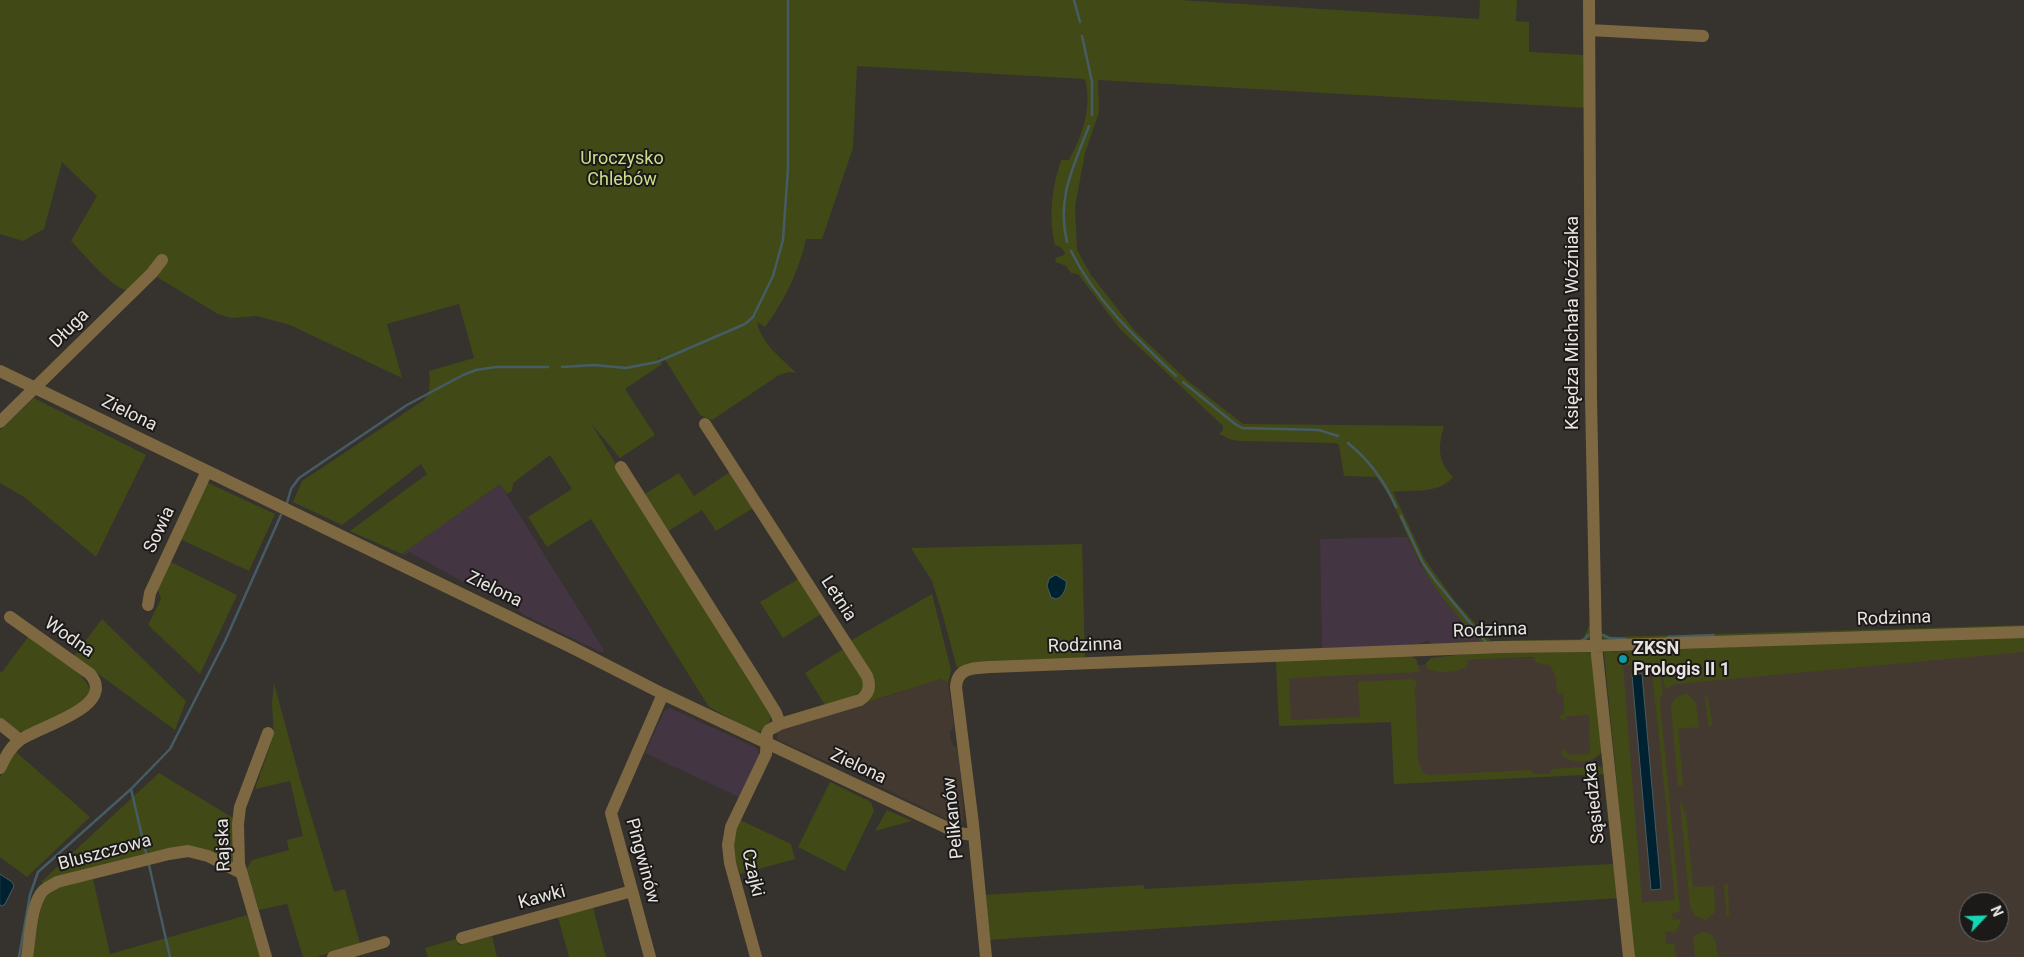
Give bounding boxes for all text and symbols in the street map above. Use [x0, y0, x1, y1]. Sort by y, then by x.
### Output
park label: Uroczysko Chlebów [580, 148, 664, 190]
street label: Księdza Michała Woźniaka [1562, 216, 1584, 430]
street label: Długa [46, 305, 94, 353]
street label: Zielona [98, 391, 160, 437]
street label: Sowia [140, 503, 180, 557]
street label: Zielona [463, 567, 525, 613]
street label: Letnia [816, 572, 860, 626]
street label: Rodzinna [1856, 607, 1932, 631]
street label: Wodna [40, 613, 98, 663]
street label: Rodzinna [1452, 619, 1528, 643]
street label: Rodzinna [1047, 634, 1123, 658]
place label: ZKSN Prologis II 1 [1633, 638, 1730, 681]
marker: ZKSN Prologis II 1 [1617, 653, 1629, 665]
street label: Zielona [827, 745, 889, 789]
street label: Sąsiedzka [1580, 761, 1610, 845]
street label: Pelikanów [939, 776, 969, 860]
street label: Pingwinów [620, 816, 664, 906]
street label: Rajska [212, 818, 236, 872]
street label: Bluszczowa [56, 830, 154, 876]
street label: Czajki [736, 847, 768, 899]
street label: Kawki [516, 881, 568, 915]
north arrow [1959, 892, 2009, 942]
text: N [1987, 904, 2006, 919]

